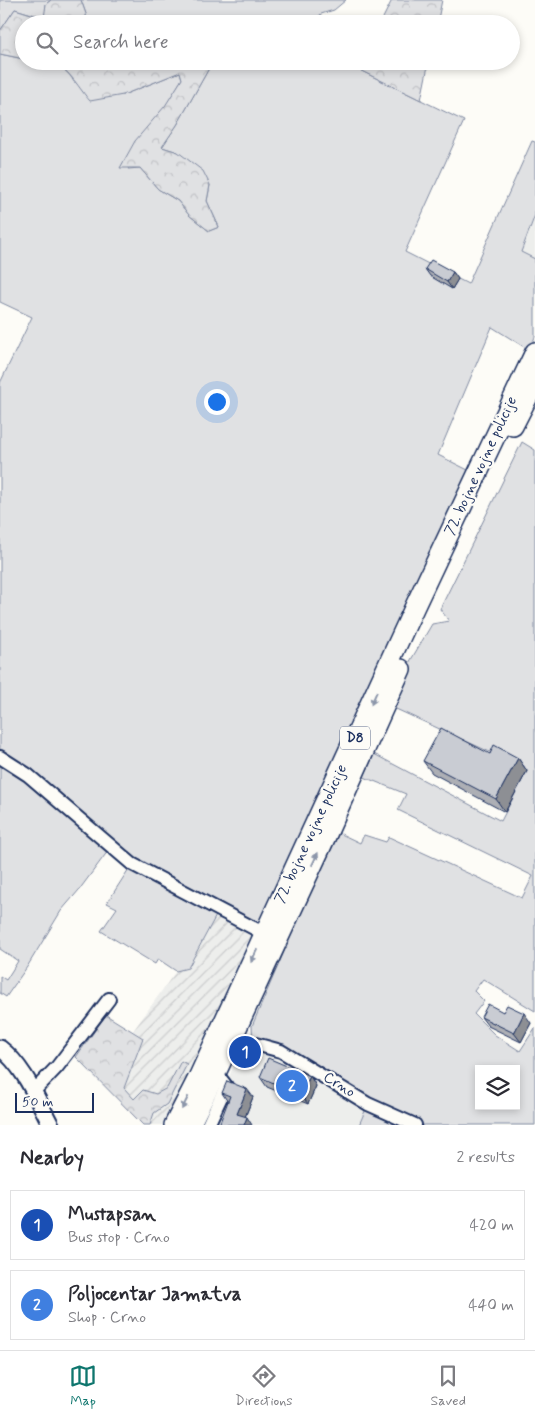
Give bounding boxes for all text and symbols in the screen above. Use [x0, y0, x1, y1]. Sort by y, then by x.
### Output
search box [15, 15, 520, 70]
icon: search [33, 29, 61, 57]
text: Search here [73, 30, 169, 55]
your location [204, 389, 230, 415]
street label: 72. bojne vojne policije [440, 393, 522, 539]
one-way arrow [369, 691, 377, 705]
road number: D8 [340, 726, 370, 750]
street label: 72. bojne vojne policije [270, 761, 352, 907]
one-way arrow [312, 852, 320, 866]
one-way arrow [250, 949, 259, 964]
pin: 1 [229, 1033, 261, 1071]
map controls [475, 1065, 520, 1110]
button: layers [475, 1065, 520, 1110]
pin: 2 [276, 1067, 308, 1105]
street label: Crno [319, 1067, 359, 1103]
scale bar [15, 1090, 94, 1113]
text: 50 m [22, 1093, 53, 1111]
one-way arrow [181, 1096, 189, 1111]
text: Nearby [20, 1144, 84, 1172]
text: 2 results [457, 1147, 515, 1168]
text: Mustapsan [68, 1202, 156, 1227]
text: 1 [33, 1215, 41, 1236]
text: 420 m [470, 1215, 514, 1236]
text: Bus stop · Crno [68, 1227, 170, 1248]
text: Poljocentar Jamatva [68, 1282, 241, 1307]
text: 2 [33, 1295, 41, 1316]
text: 440 m [468, 1295, 514, 1316]
text: Shop · Crno [68, 1307, 146, 1328]
tab: Map [69, 1362, 97, 1410]
tab: Directions [235, 1362, 293, 1410]
tab: Saved [431, 1362, 466, 1410]

